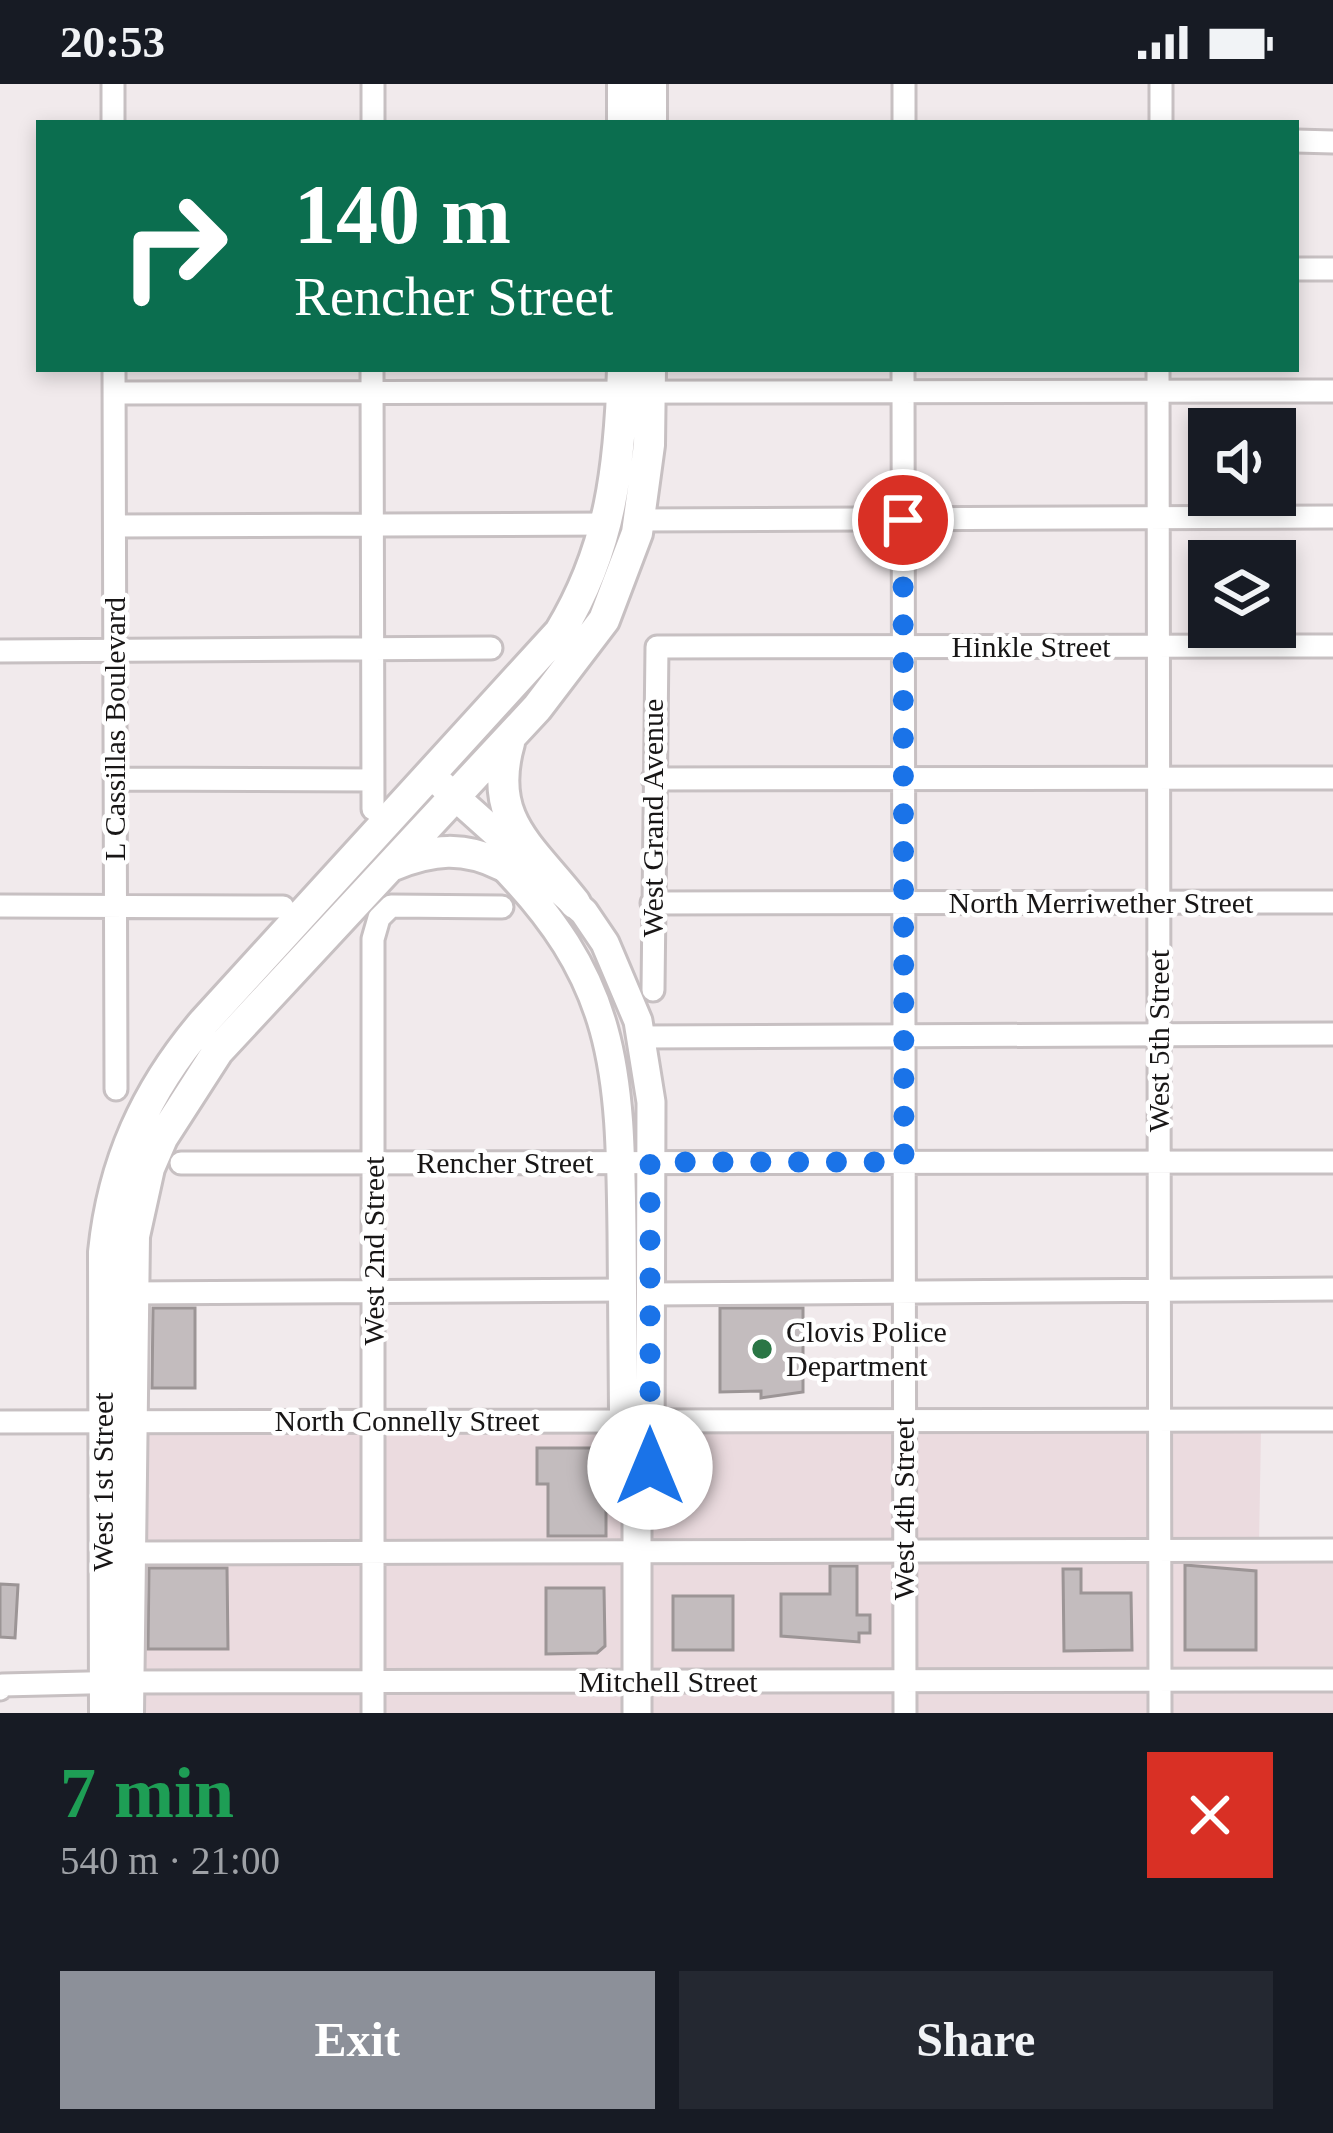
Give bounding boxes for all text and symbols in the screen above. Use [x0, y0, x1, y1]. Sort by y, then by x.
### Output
text: 20:53 [60, 17, 165, 67]
icon: right [96, 168, 252, 324]
text: 140 m [294, 168, 511, 261]
text: Rencher Street [294, 267, 613, 327]
map controls [1188, 408, 1296, 648]
button: sound [1188, 408, 1296, 516]
pin [852, 469, 954, 571]
icon: arrive [870, 487, 936, 553]
button: layers [1188, 540, 1296, 648]
street label: L Cassillas Boulevard [98, 597, 131, 861]
street label: Hinkle Street [951, 630, 1111, 663]
street label: West Grand Avenue [636, 699, 669, 937]
street label: North Merriwether Street [949, 886, 1254, 919]
street label: West 5th Street [1142, 949, 1175, 1132]
street label: Rencher Street [416, 1146, 594, 1179]
street label: West 2nd Street [357, 1156, 390, 1346]
place label: Clovis Police Department [786, 1315, 947, 1382]
marker: Clovis Police Department [749, 1336, 775, 1362]
street label: West 1st Street [86, 1392, 119, 1572]
street label: North Connelly Street [275, 1404, 540, 1437]
position arrow [587, 1404, 713, 1530]
street label: West 4th Street [887, 1417, 920, 1600]
street label: Mitchell Street [578, 1665, 758, 1698]
button: close [1147, 1752, 1273, 1878]
text: 7 min [60, 1753, 234, 1833]
text: 540 m · 21:00 [60, 1839, 280, 1882]
button: Exit [60, 1971, 655, 2109]
button: Share [679, 1971, 1273, 2109]

